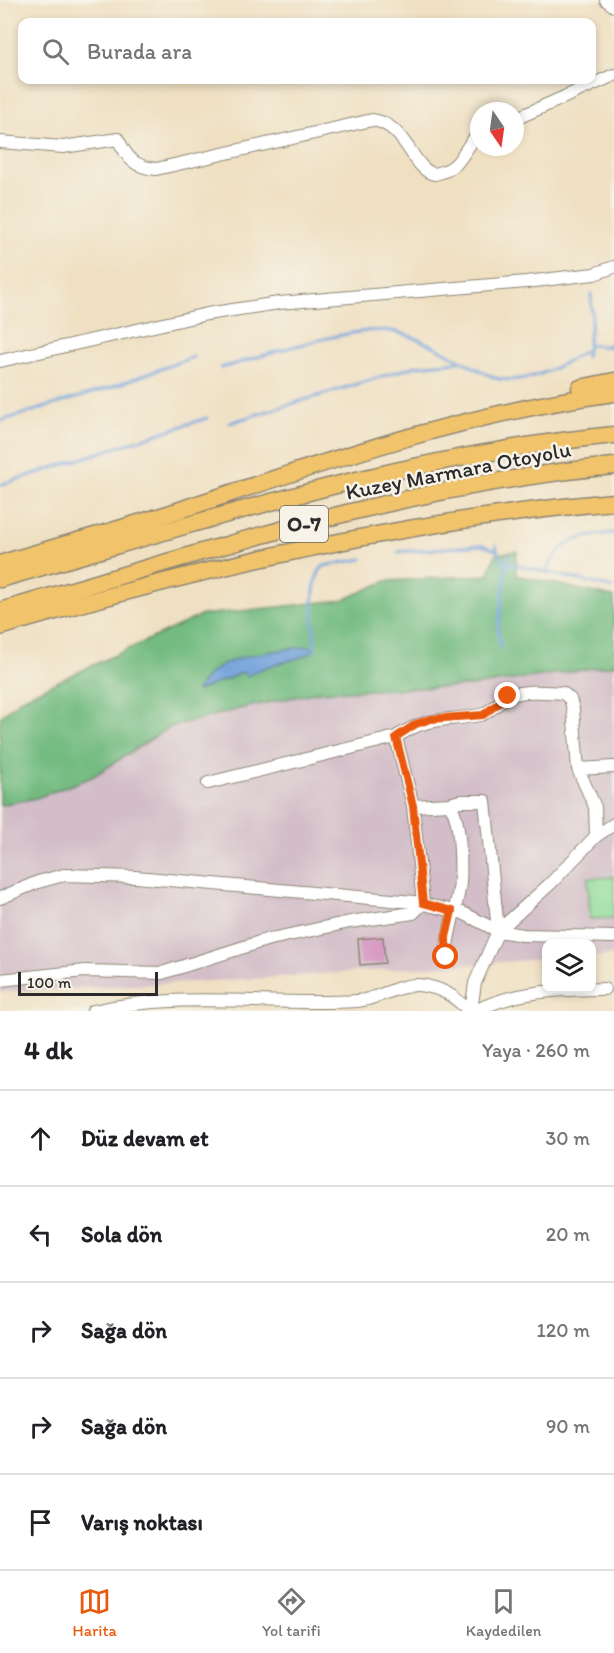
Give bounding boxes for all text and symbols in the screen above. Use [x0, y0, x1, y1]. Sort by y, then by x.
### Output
search box [18, 18, 596, 84]
icon: search [39, 35, 72, 68]
text: Burada ara [87, 38, 192, 65]
north arrow [470, 102, 524, 156]
street label: Kuzey Marmara Otoyolu [343, 435, 573, 506]
road number: O-7 [280, 506, 328, 542]
route end [494, 682, 520, 708]
map controls [542, 939, 596, 993]
button: layers [542, 939, 596, 993]
route start [432, 943, 458, 969]
scale bar [18, 969, 158, 996]
text: 100 m [27, 973, 71, 992]
text: 4 dk [24, 1034, 73, 1066]
text: Yaya · 260 m [482, 1038, 590, 1062]
icon: ahead [24, 1122, 57, 1155]
text: Düz devam et [81, 1125, 208, 1152]
text: 30 m [545, 1126, 590, 1150]
icon: left [24, 1218, 57, 1251]
text: Sola dön [81, 1221, 162, 1248]
text: 20 m [546, 1222, 590, 1246]
icon: right [24, 1314, 57, 1347]
text: Sağa dön [81, 1317, 167, 1344]
text: 120 m [537, 1318, 590, 1342]
icon: right [24, 1410, 57, 1443]
text: Sağa dön [81, 1413, 167, 1440]
text: 90 m [546, 1414, 590, 1438]
icon: arrive [24, 1506, 57, 1539]
text: Varış noktası [81, 1509, 203, 1536]
tab: Harita [73, 1585, 117, 1640]
tab: Yol tarifi [262, 1585, 321, 1640]
tab: Kaydedilen [466, 1585, 541, 1640]

